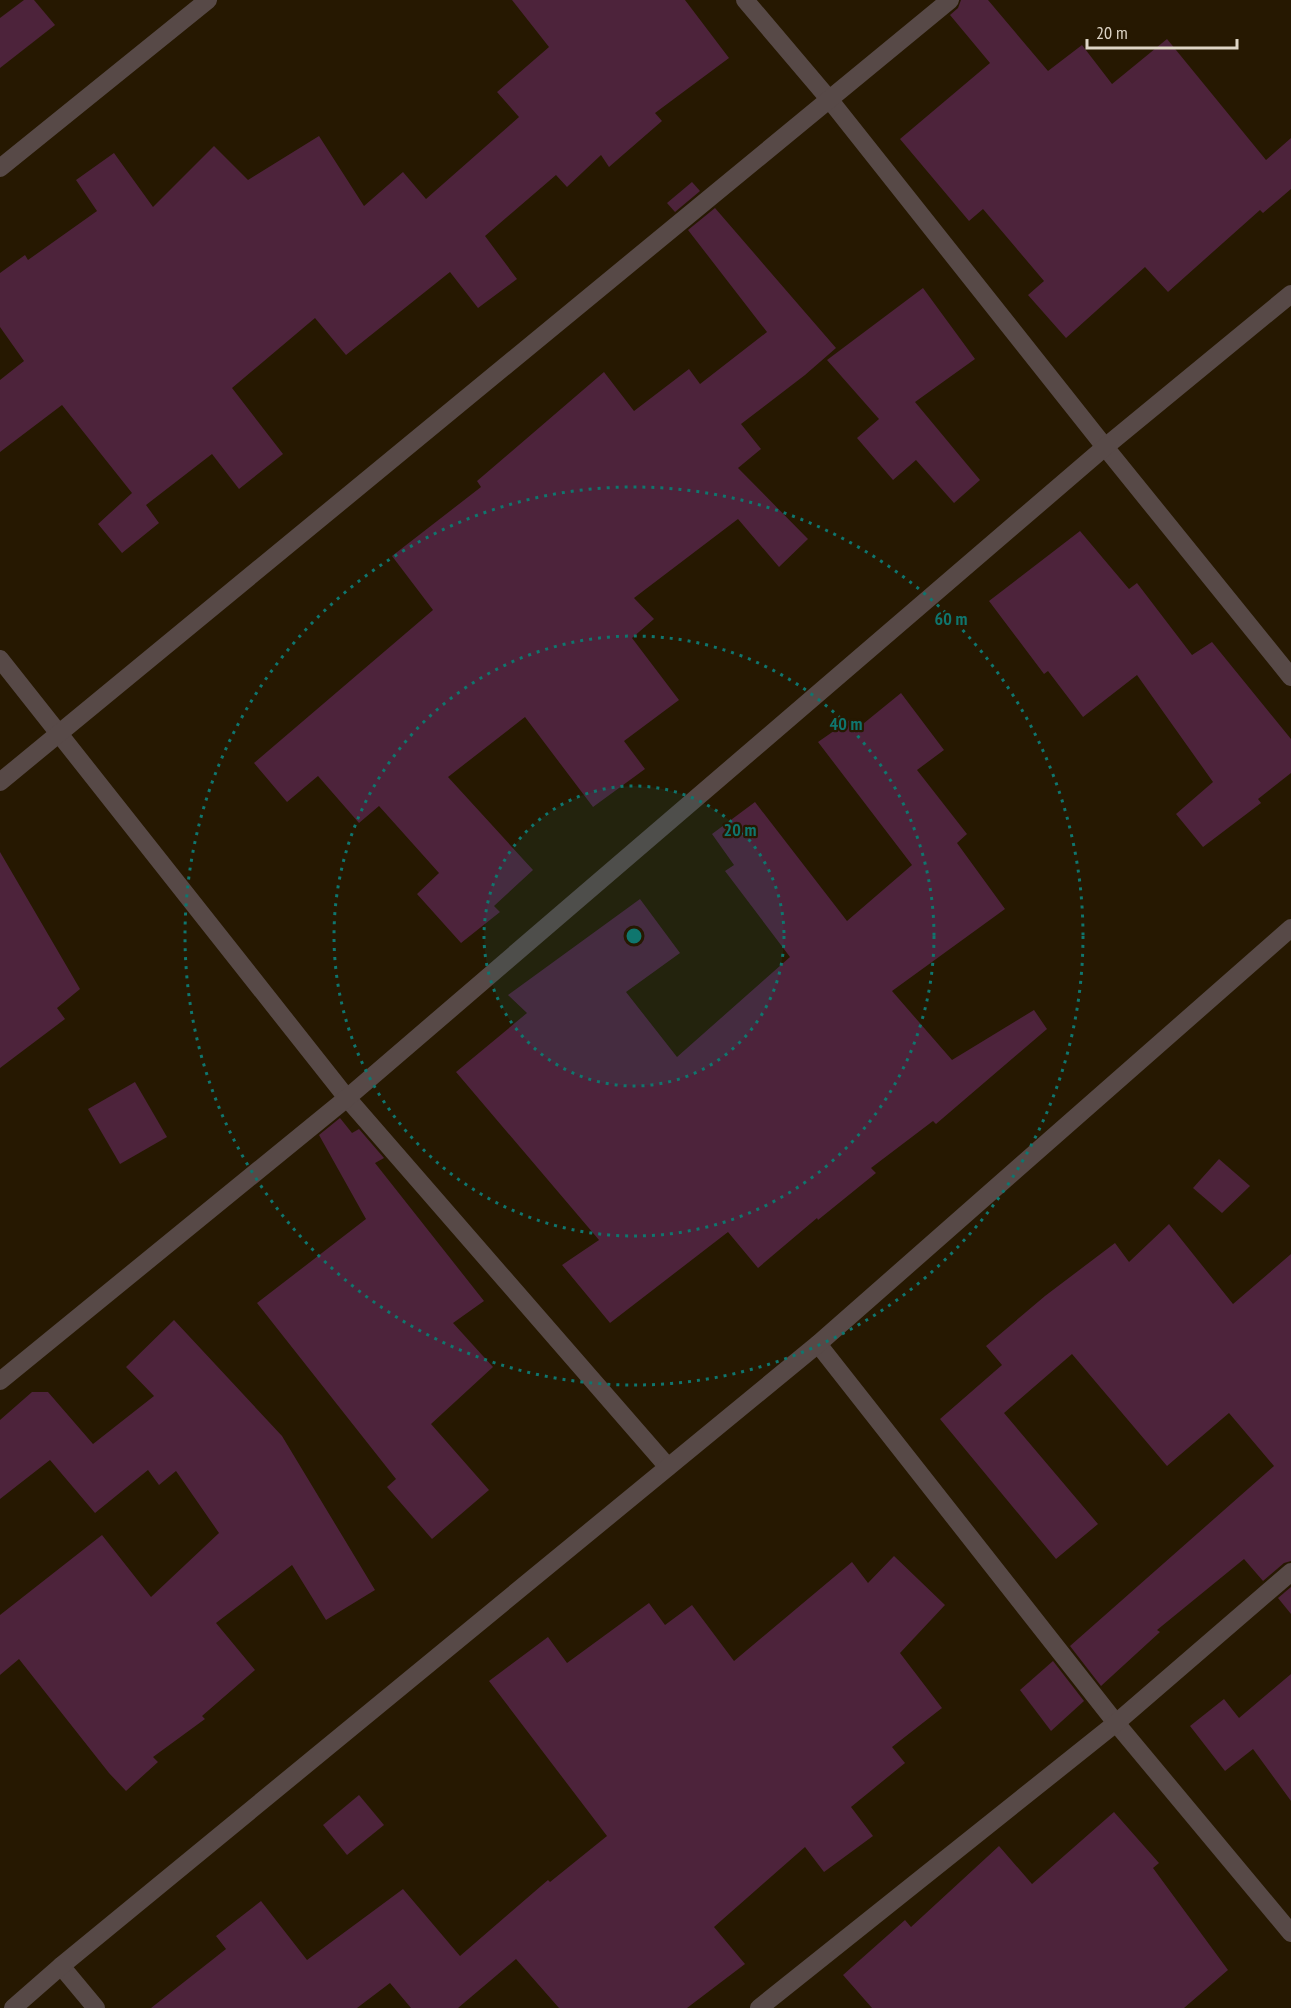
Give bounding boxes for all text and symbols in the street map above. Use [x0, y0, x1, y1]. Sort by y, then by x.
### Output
scale bar [1087, 12, 1237, 50]
text: 20 m [1096, 21, 1128, 44]
text: 60 m [935, 607, 967, 630]
text: 40 m [830, 712, 862, 735]
text: 20 m [724, 818, 756, 841]
centre of rings [624, 926, 644, 946]

